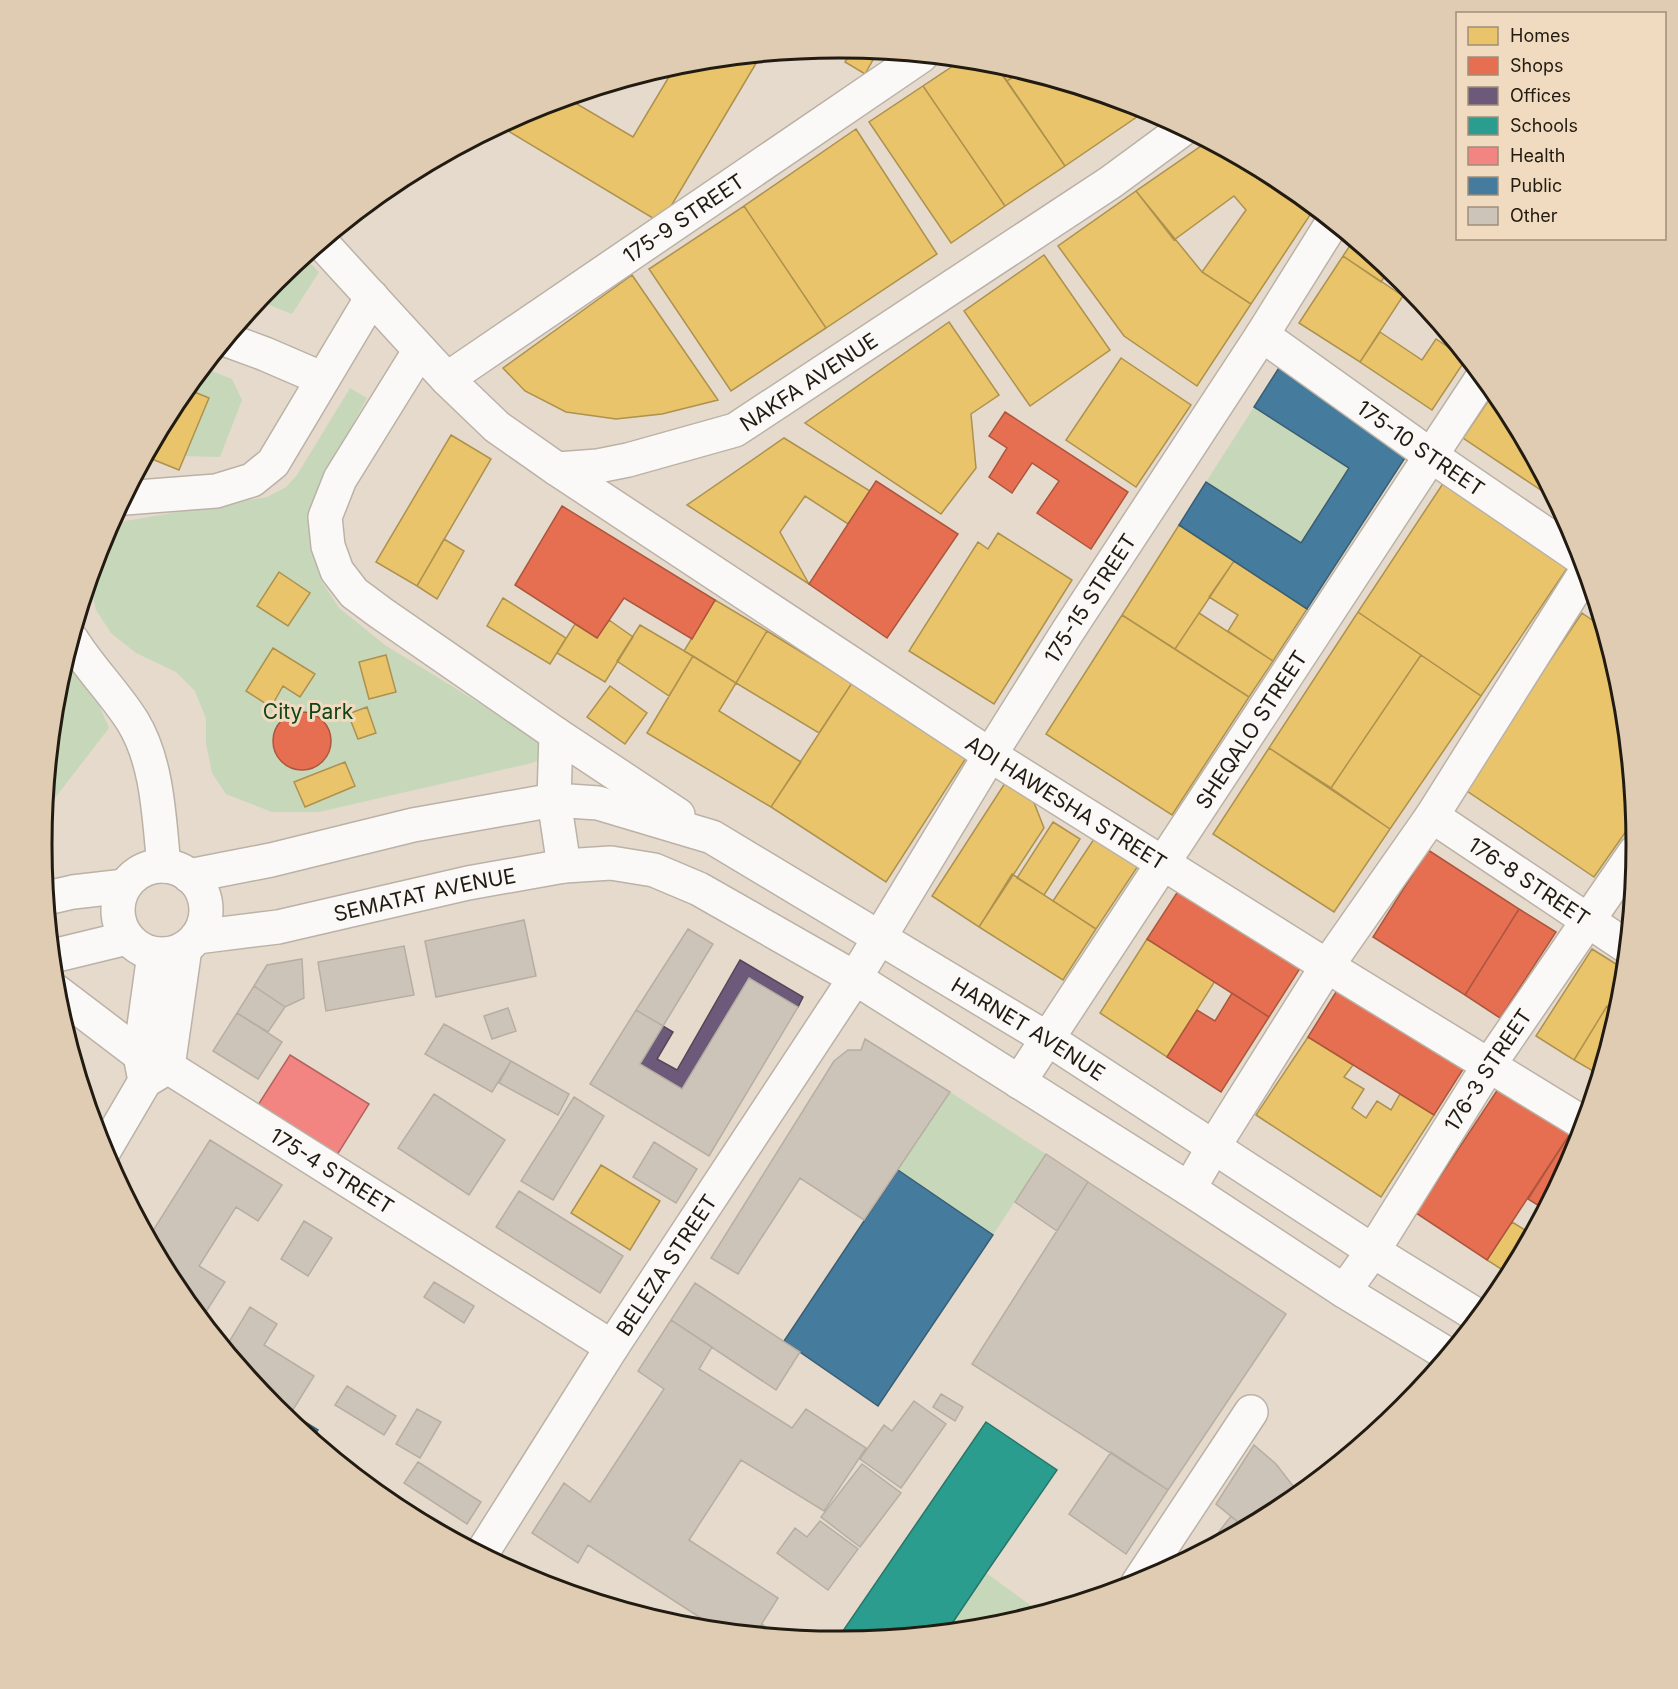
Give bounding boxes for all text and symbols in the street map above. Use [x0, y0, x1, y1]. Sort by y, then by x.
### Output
legend [1456, 12, 1666, 240]
text: Homes [1510, 25, 1570, 46]
text: Shops [1510, 55, 1564, 76]
text: Offices [1510, 85, 1571, 106]
text: Schools [1510, 115, 1578, 136]
text: Health [1510, 145, 1565, 166]
street label: 175-9 STREET [618, 168, 749, 268]
text: Public [1510, 175, 1562, 196]
text: Other [1510, 205, 1558, 226]
street label: NAKFA AVENUE [735, 327, 882, 436]
street label: 175-10 STREET [1352, 395, 1489, 501]
street label: 175-15 STREET [1039, 529, 1141, 667]
street label: SHEQALO STREET [1190, 646, 1312, 813]
park label: City Park [263, 699, 354, 724]
street label: ADI HAWESHA STREET [961, 730, 1171, 875]
street label: 176-8 STREET [1464, 831, 1595, 931]
street label: SEMATAT AVENUE [331, 862, 518, 926]
street label: HARNET AVENUE [947, 972, 1110, 1085]
street label: 176-3 STREET [1439, 1004, 1537, 1135]
street label: 175-4 STREET [266, 1122, 399, 1219]
street label: BELEZA STREET [611, 1190, 722, 1340]

